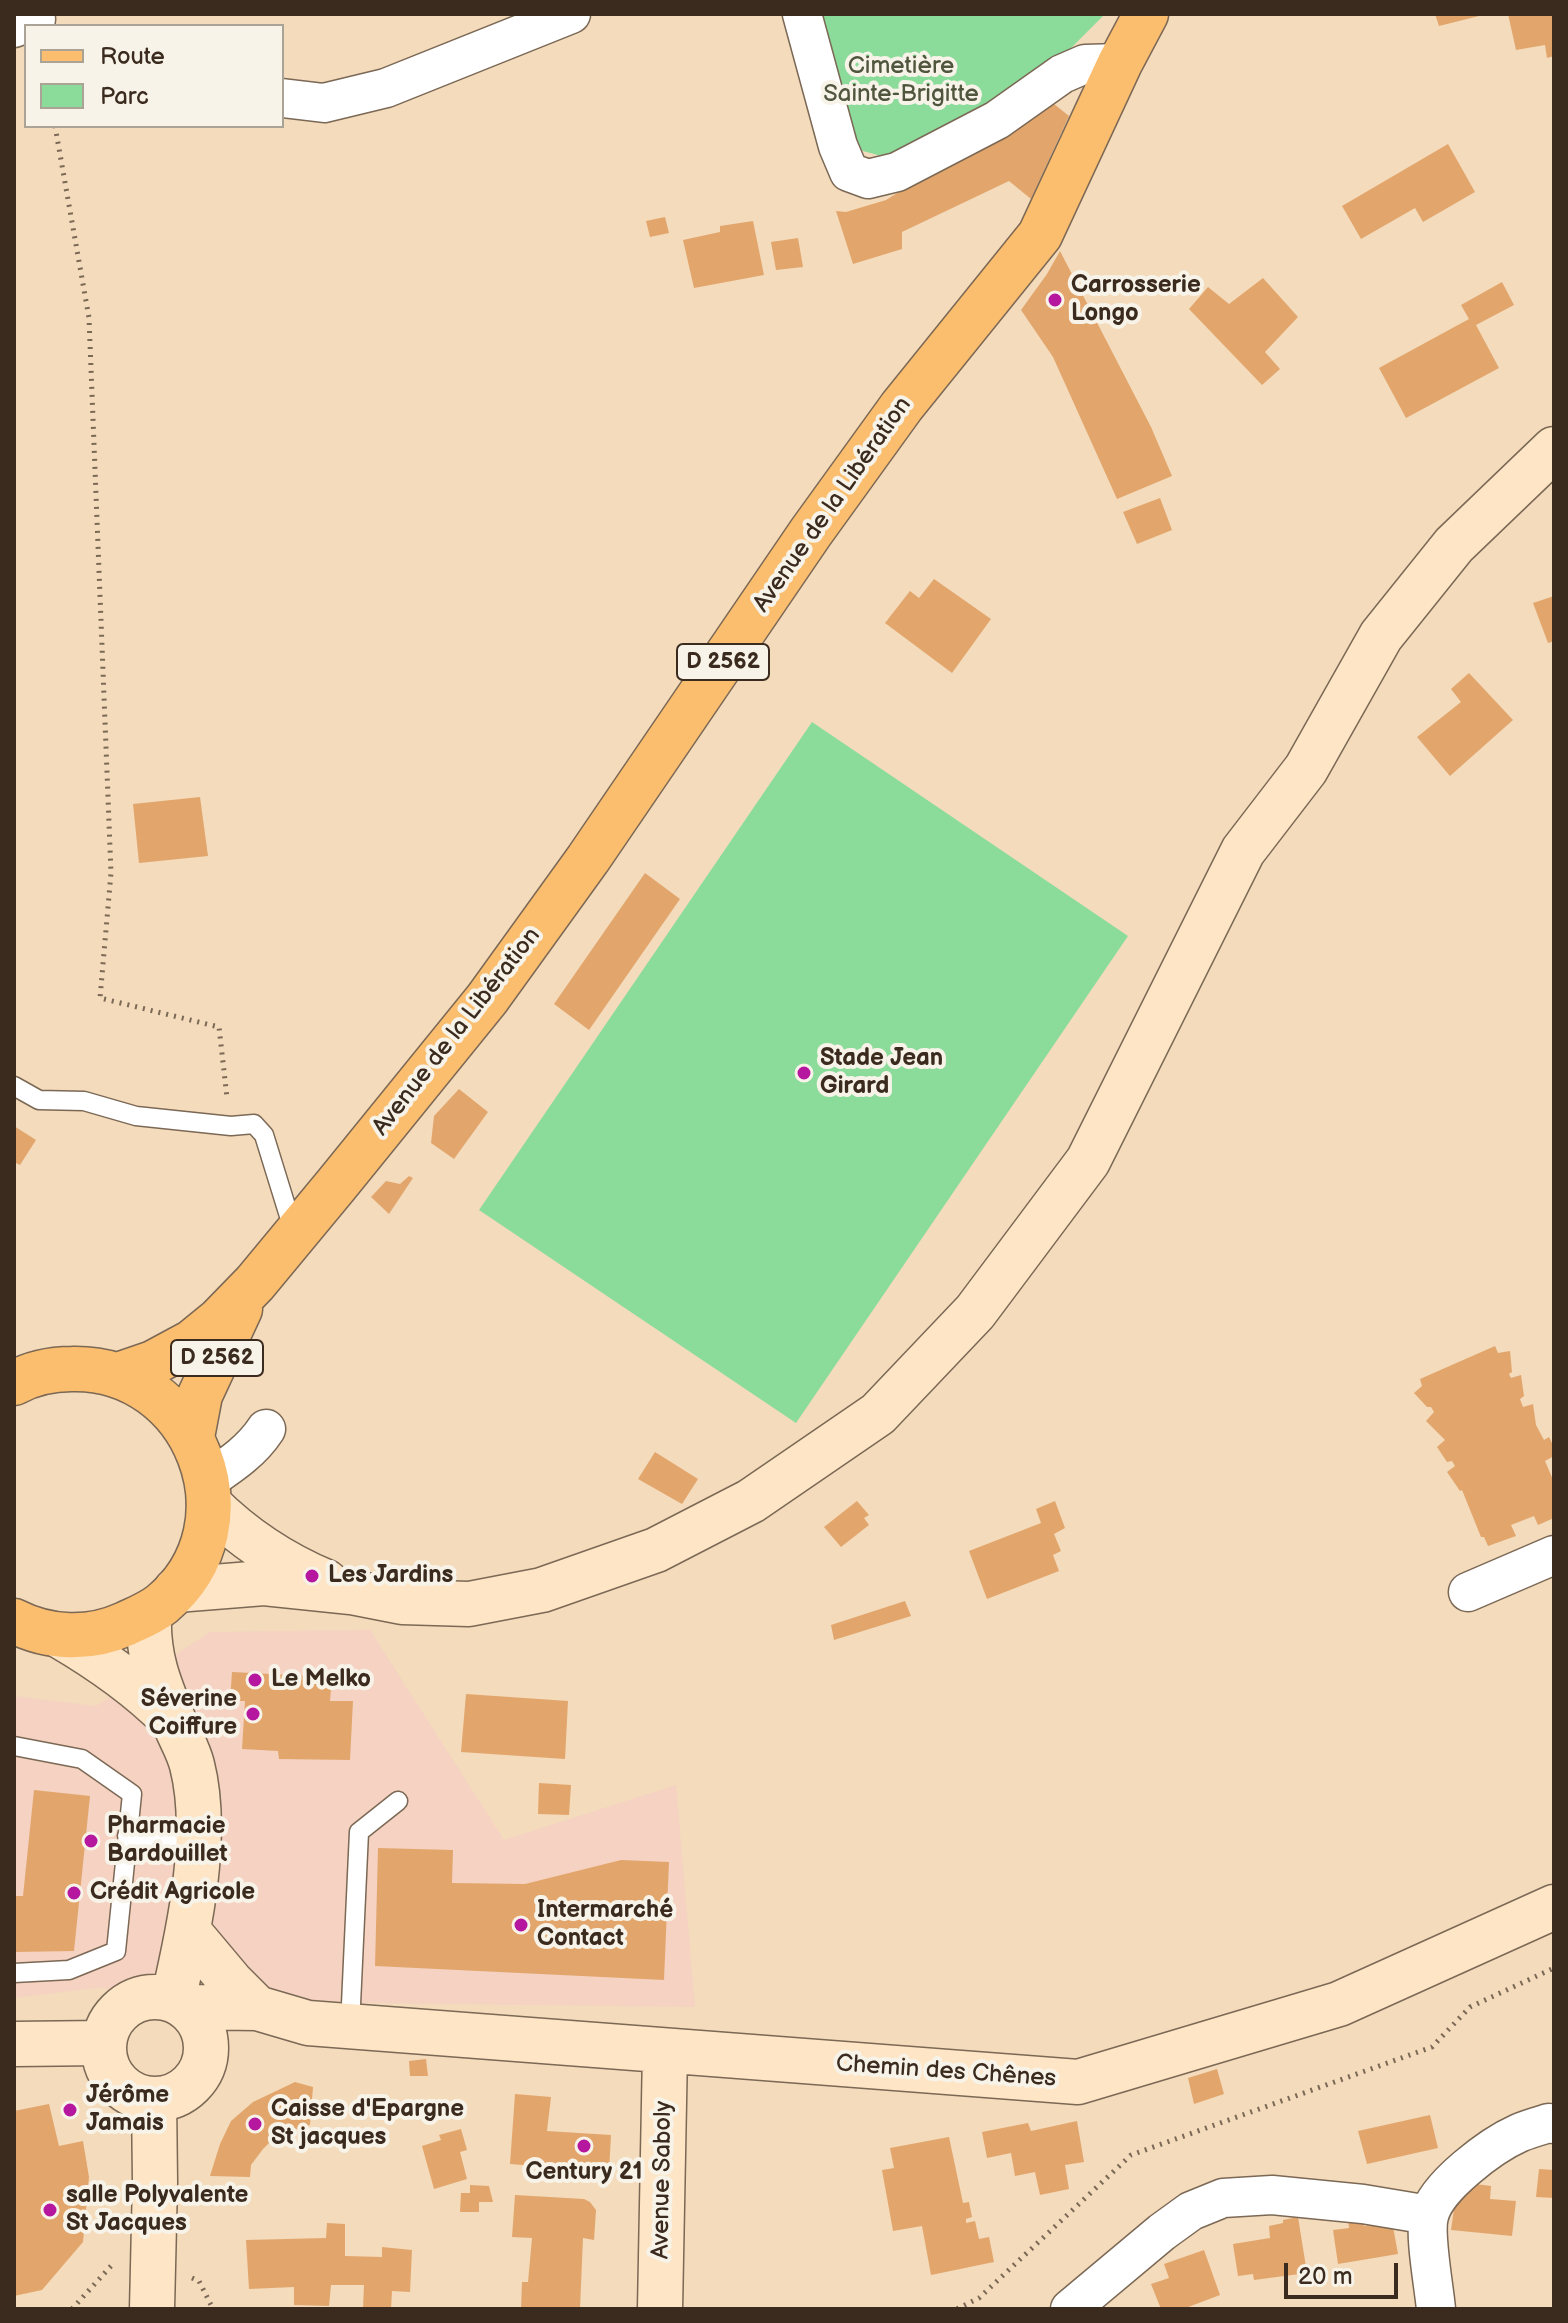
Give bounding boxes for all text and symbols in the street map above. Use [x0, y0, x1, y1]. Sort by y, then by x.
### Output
legend [24, 24, 284, 128]
text: Route [100, 42, 165, 71]
park label: Cimetière Sainte-Brigitte [823, 53, 979, 109]
text: Parc [100, 82, 149, 111]
place label: Carrosserie Longo [1071, 272, 1201, 328]
marker: Carrosserie Longo [1046, 291, 1064, 309]
street label: Avenue de la Libération [748, 392, 918, 618]
road number: D 2562 [677, 644, 769, 680]
street label: Avenue de la Libération [367, 922, 547, 1142]
place label: Stade Jean Girard [820, 1045, 943, 1101]
marker: Stade Jean Girard [795, 1064, 813, 1082]
road number: D 2562 [171, 1340, 263, 1376]
place label: Les Jardins [328, 1562, 453, 1590]
marker: Les Jardins [303, 1567, 321, 1585]
place label: Le Melko [271, 1666, 371, 1694]
marker: Le Melko [246, 1671, 264, 1689]
place label: Séverine Coiffure [141, 1686, 237, 1742]
marker: Séverine Coiffure [244, 1705, 262, 1723]
place label: Pharmacie Bardouillet [107, 1813, 228, 1869]
marker: Pharmacie Bardouillet [82, 1832, 100, 1850]
place label: Crédit Agricole [90, 1879, 255, 1907]
marker: Crédit Agricole [65, 1884, 83, 1902]
place label: Intermarché Contact [537, 1897, 673, 1953]
marker: Intermarché Contact [512, 1916, 530, 1934]
street label: Chemin des Chênes [835, 2050, 1057, 2094]
place label: Jérôme Jamais [86, 2082, 169, 2138]
place label: Caisse d'Epargne St jacques [271, 2096, 464, 2152]
marker: Jérôme Jamais [61, 2101, 79, 2119]
street label: Avenue Saboly [647, 2101, 679, 2259]
marker: Caisse d'Epargne St jacques [246, 2115, 264, 2133]
marker: Century 21 [575, 2137, 593, 2155]
place label: Century 21 [525, 2159, 643, 2187]
place label: salle Polyvalente St Jacques [66, 2182, 248, 2238]
marker: salle Polyvalente St Jacques [41, 2201, 59, 2219]
scale bar [1288, 2247, 1402, 2297]
text: 20 m [1298, 2262, 1353, 2291]

